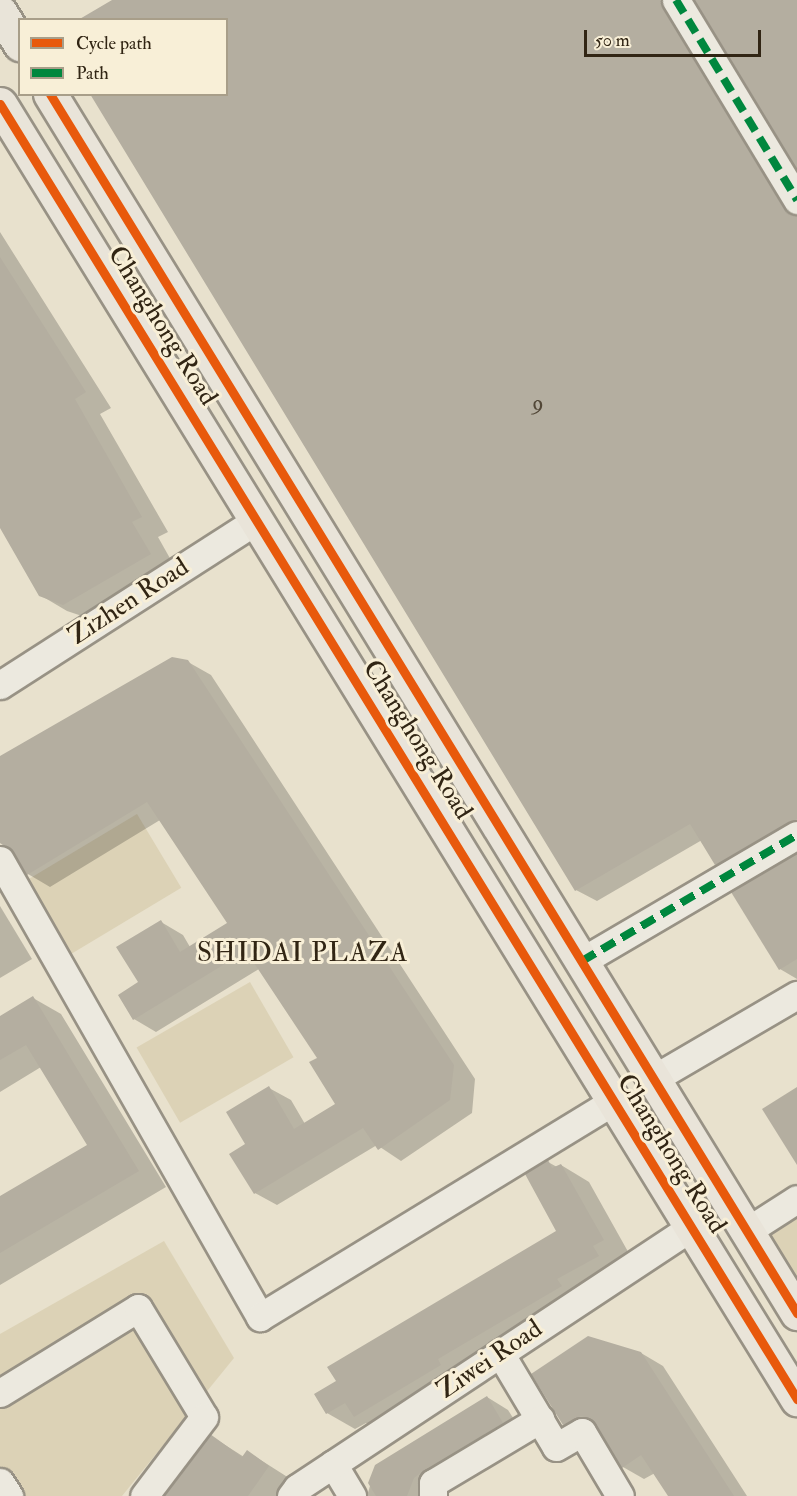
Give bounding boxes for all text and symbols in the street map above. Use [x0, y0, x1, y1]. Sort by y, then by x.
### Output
legend [18, 18, 228, 96]
scale bar [587, 18, 764, 56]
text: 50 m [595, 29, 630, 52]
text: Cycle path [76, 32, 152, 55]
text: Path [76, 62, 109, 85]
street label: Changhong Road [101, 241, 223, 411]
house number: 9 [532, 391, 544, 417]
street label: Zizhen Road [63, 552, 195, 652]
street label: Changhong Road [356, 655, 478, 825]
district label: SHIDAI PLAZA [197, 937, 409, 969]
street label: Changhong Road [610, 1069, 732, 1239]
street label: Ziwei Road [432, 1314, 548, 1406]

